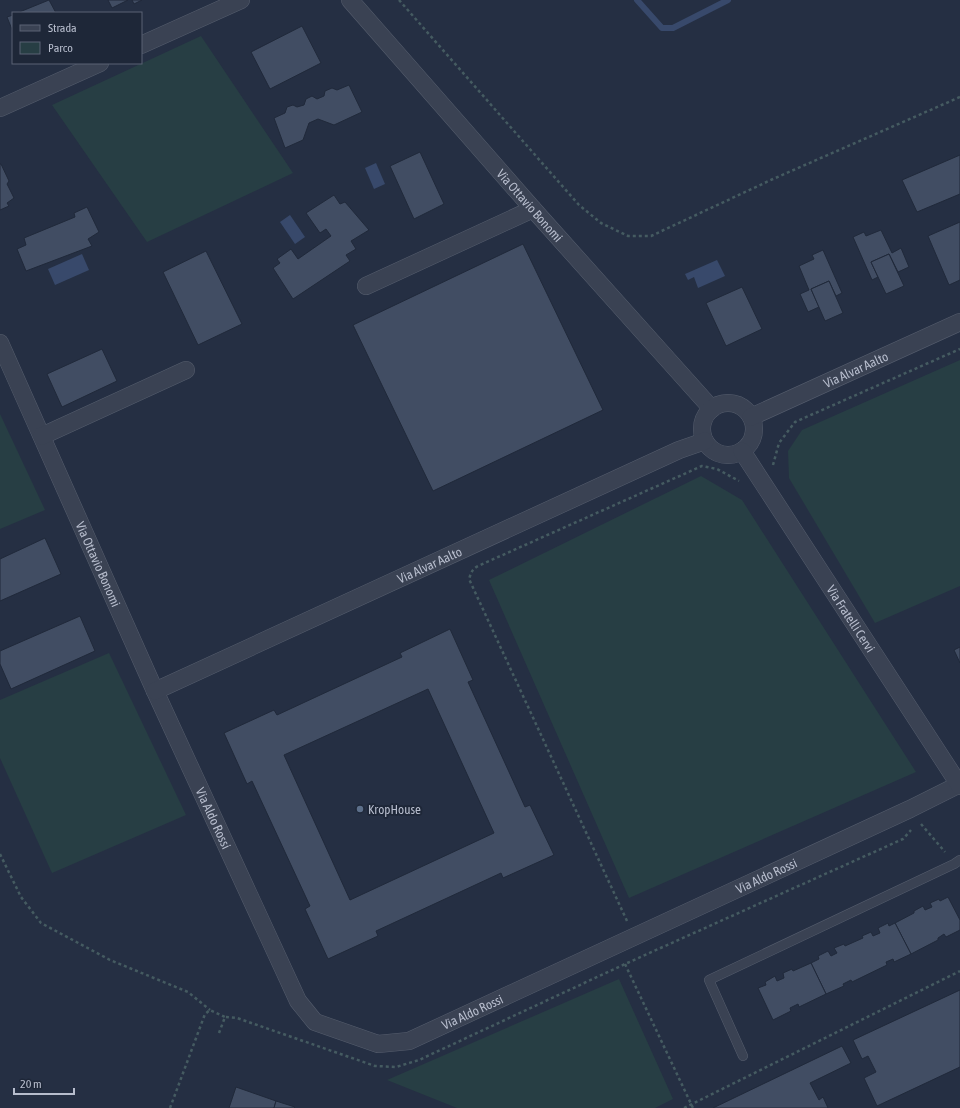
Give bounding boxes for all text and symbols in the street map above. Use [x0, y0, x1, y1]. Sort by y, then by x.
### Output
legend [12, 12, 142, 64]
text: Strada [48, 21, 77, 35]
text: Parco [48, 41, 73, 55]
street label: Via Ottavio Bonomi [494, 166, 566, 245]
street label: Via Alvar Aalto [821, 348, 890, 391]
street label: Via Ottavio Bonomi [73, 519, 124, 609]
street label: Via Alvar Aalto [395, 543, 464, 586]
street label: Via Fratelli Cervi [824, 582, 878, 655]
street label: Via Aldo Rossi [193, 785, 234, 851]
place label: KropHouse [368, 802, 421, 817]
marker: KropHouse [355, 804, 365, 814]
street label: Via Aldo Rossi [733, 855, 799, 896]
street label: Via Aldo Rossi [439, 991, 505, 1032]
scale bar [14, 1070, 74, 1096]
text: 20 m [20, 1077, 42, 1091]

